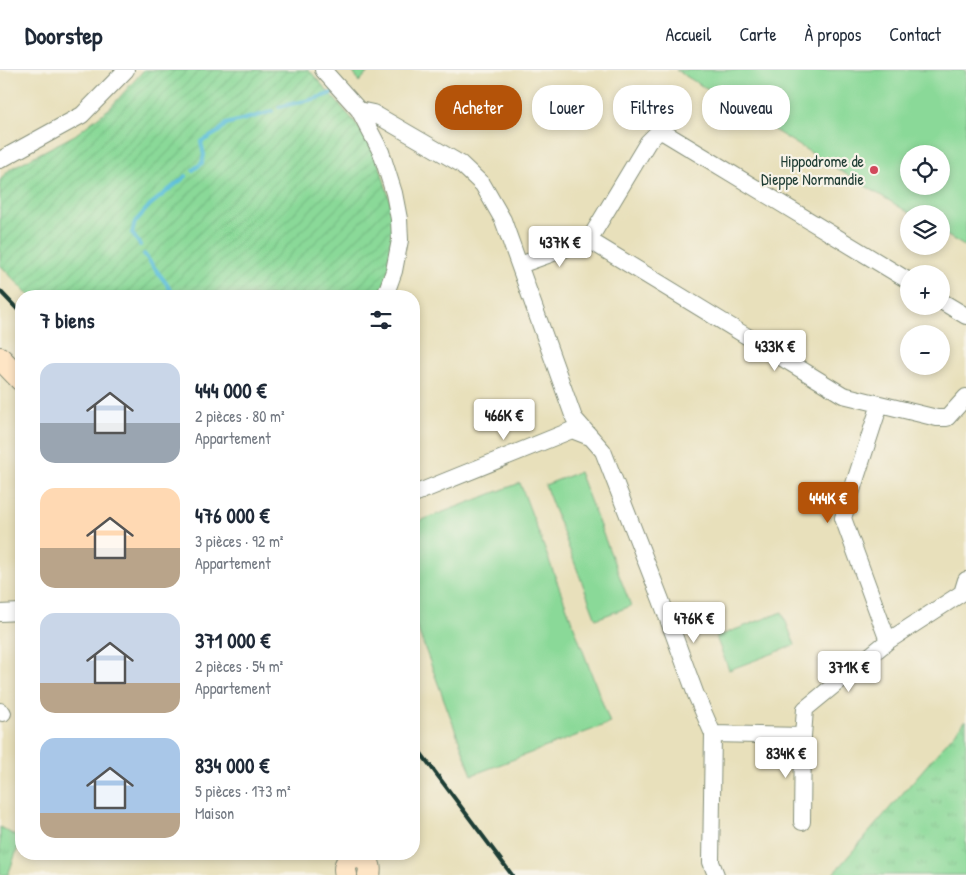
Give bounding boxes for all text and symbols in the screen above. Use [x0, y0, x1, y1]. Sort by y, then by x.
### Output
text: Doorstep [25, 19, 102, 51]
text: Accueil [665, 22, 711, 47]
text: Carte [739, 22, 777, 47]
text: À propos [805, 22, 861, 47]
text: Contact [889, 22, 941, 47]
chip: Acheter [435, 85, 522, 130]
chip: Louer [532, 85, 603, 130]
chip: Filtres [613, 85, 692, 130]
chip: Nouveau [702, 85, 790, 130]
map controls [900, 145, 950, 375]
button: locate [900, 145, 950, 195]
place label: Hippodrome de Dieppe Normandie [761, 150, 865, 190]
marker: Hippodrome de Dieppe Normandie [868, 164, 880, 176]
button: layers [900, 205, 950, 255]
pin: 437K € [519, 226, 601, 268]
text: 437K € [540, 231, 580, 253]
button: + [900, 265, 950, 315]
text: 7 biens [40, 306, 95, 335]
icon: filters [367, 306, 395, 334]
button: − [900, 325, 950, 375]
pin: 433K € [734, 330, 816, 372]
text: 433K € [755, 335, 795, 357]
text: 444 000 € [195, 376, 267, 405]
icon: home [80, 383, 140, 443]
pin: 466K € [463, 398, 545, 441]
text: 466K € [485, 404, 523, 426]
text: 2 pièces · 80 m² [195, 405, 285, 427]
text: Appartement [195, 427, 271, 449]
pin: 444K € [787, 482, 869, 524]
text: 444K € [809, 487, 847, 509]
text: 476 000 € [195, 501, 270, 530]
icon: home [80, 508, 140, 568]
text: 3 pièces · 92 m² [195, 530, 284, 552]
text: Appartement [195, 552, 271, 574]
pin: 476K € [653, 602, 735, 644]
text: 476K € [674, 607, 714, 629]
text: 371 000 € [195, 626, 270, 655]
icon: home [80, 633, 140, 693]
pin: 371K € [808, 650, 890, 693]
text: 2 pièces · 54 m² [195, 655, 283, 677]
text: 371K € [829, 656, 869, 678]
text: Appartement [195, 677, 271, 699]
pin: 834K € [745, 736, 827, 779]
text: 834K € [766, 742, 806, 764]
text: 834 000 € [195, 751, 269, 780]
icon: home [80, 758, 140, 818]
text: 5 pièces · 173 m² [195, 780, 291, 802]
text: Maison [195, 802, 234, 824]

